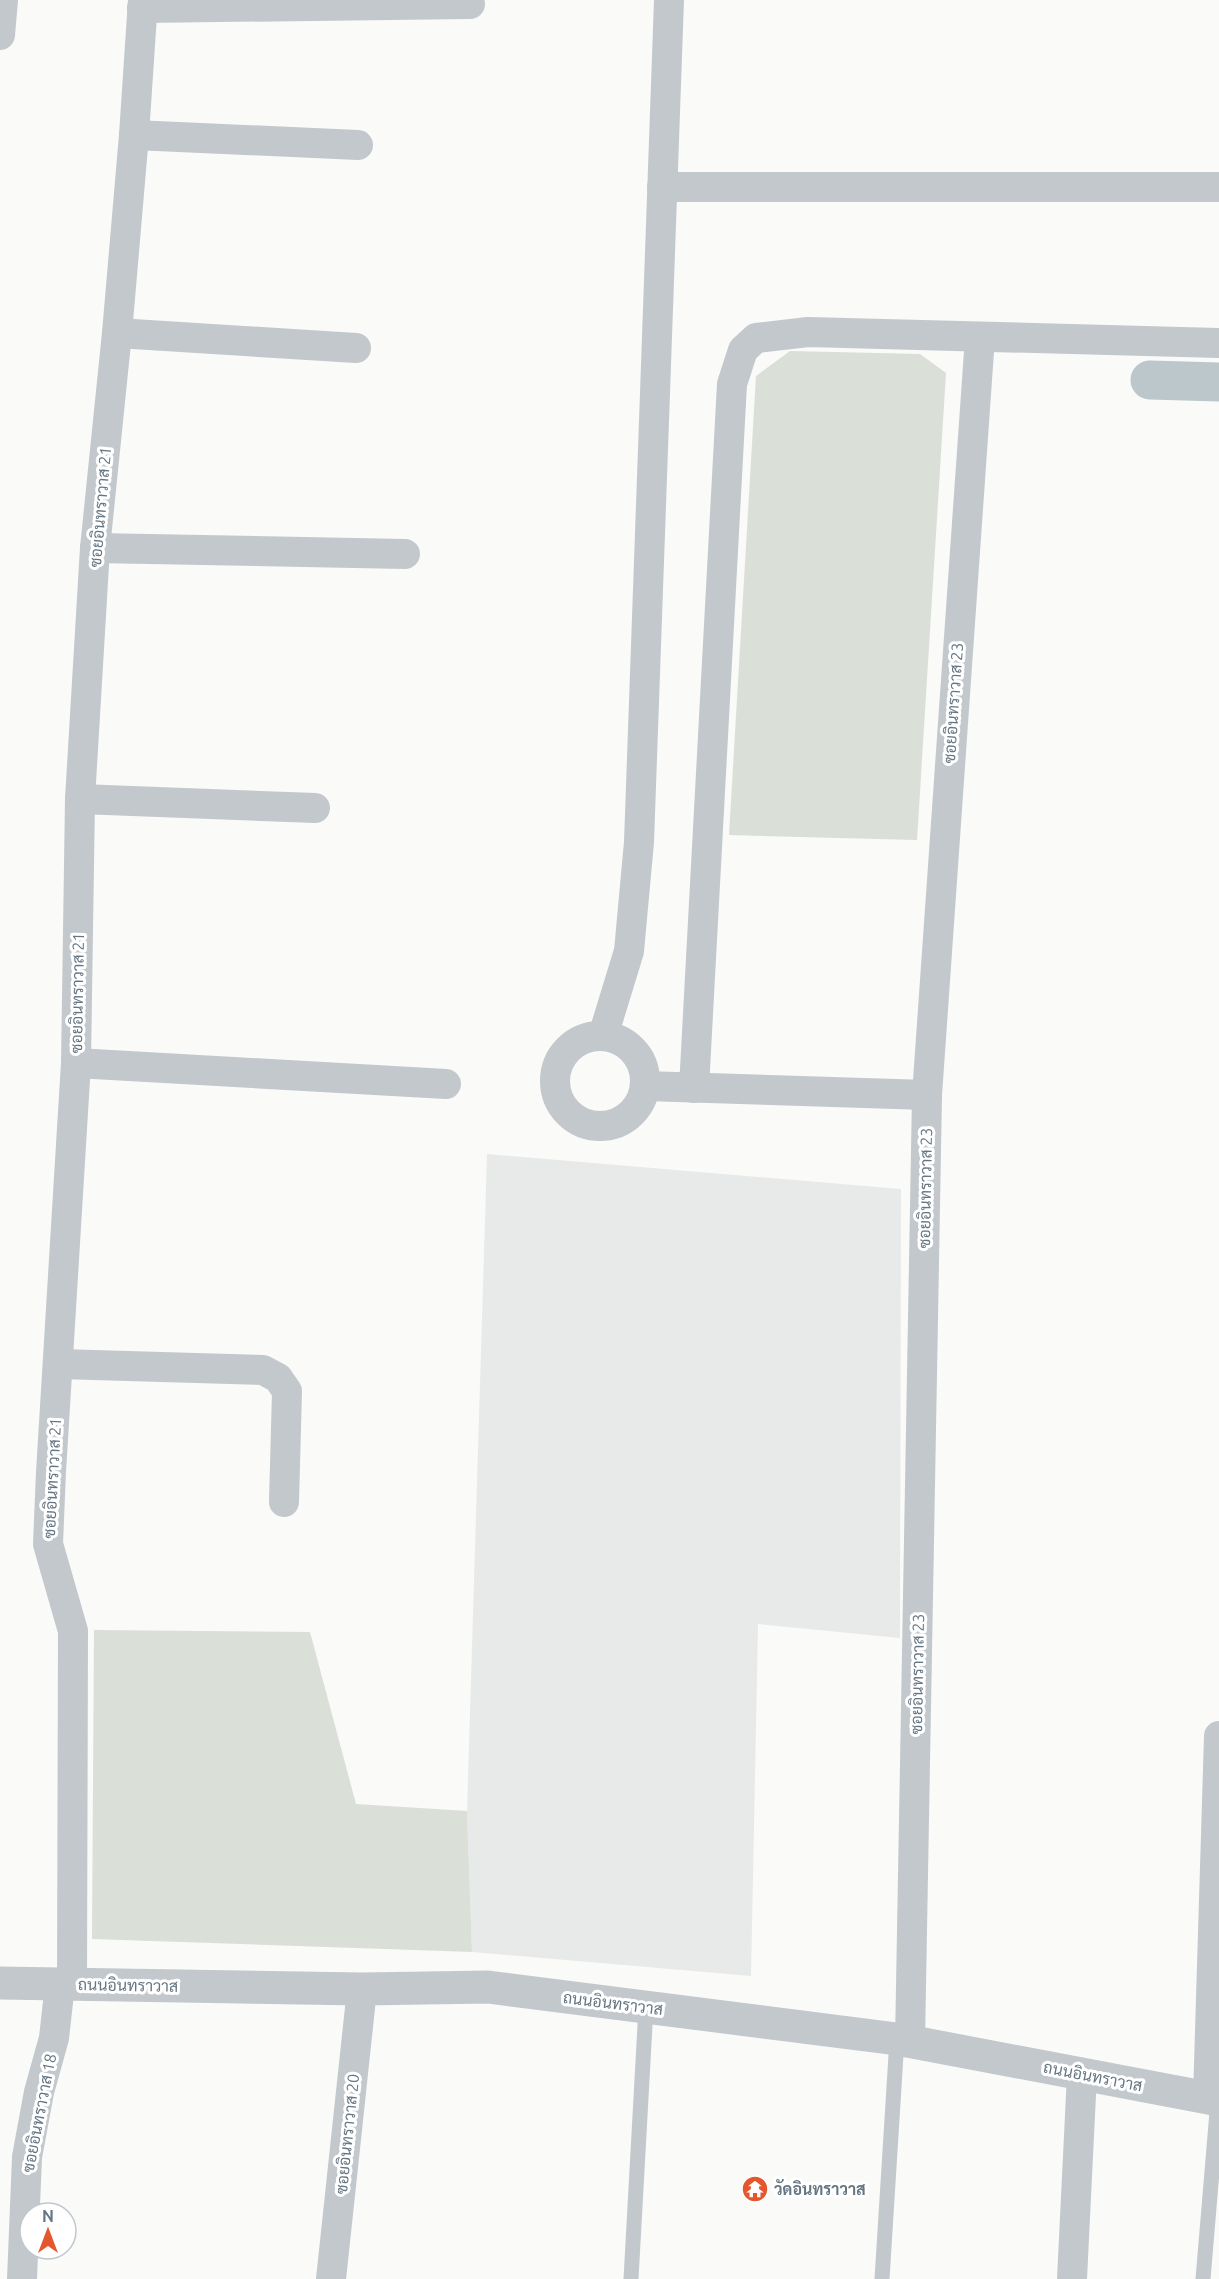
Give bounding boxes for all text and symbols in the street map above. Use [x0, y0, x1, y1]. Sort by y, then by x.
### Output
street label: ซอยอินทราวาส 21 [86, 446, 114, 568]
street label: ซอยอินทราวาส 23 [940, 642, 966, 764]
street label: ซอยอินทราวาส 21 [67, 932, 87, 1054]
street label: ซอยอินทราวาส 23 [915, 1127, 935, 1249]
street label: ซอยอินทราวาส 21 [40, 1417, 64, 1539]
street label: ซอยอินทราวาส 23 [907, 1613, 927, 1735]
street label: ถนนอินทราวาส [78, 1975, 178, 1995]
street label: ถนนอินทราวาส [562, 1988, 664, 2018]
street label: ซอยอินทราวาส 18 [19, 2052, 59, 2174]
street label: ถนนอินทราวาส [1042, 2058, 1144, 2094]
street label: ซอยอินทราวาส 20 [332, 2073, 362, 2195]
temple icon: วัดอินทราวาส [740, 2174, 770, 2204]
place label: วัดอินทราวาส [774, 2179, 866, 2198]
north arrow [18, 2201, 78, 2261]
text: N [42, 2207, 54, 2225]

